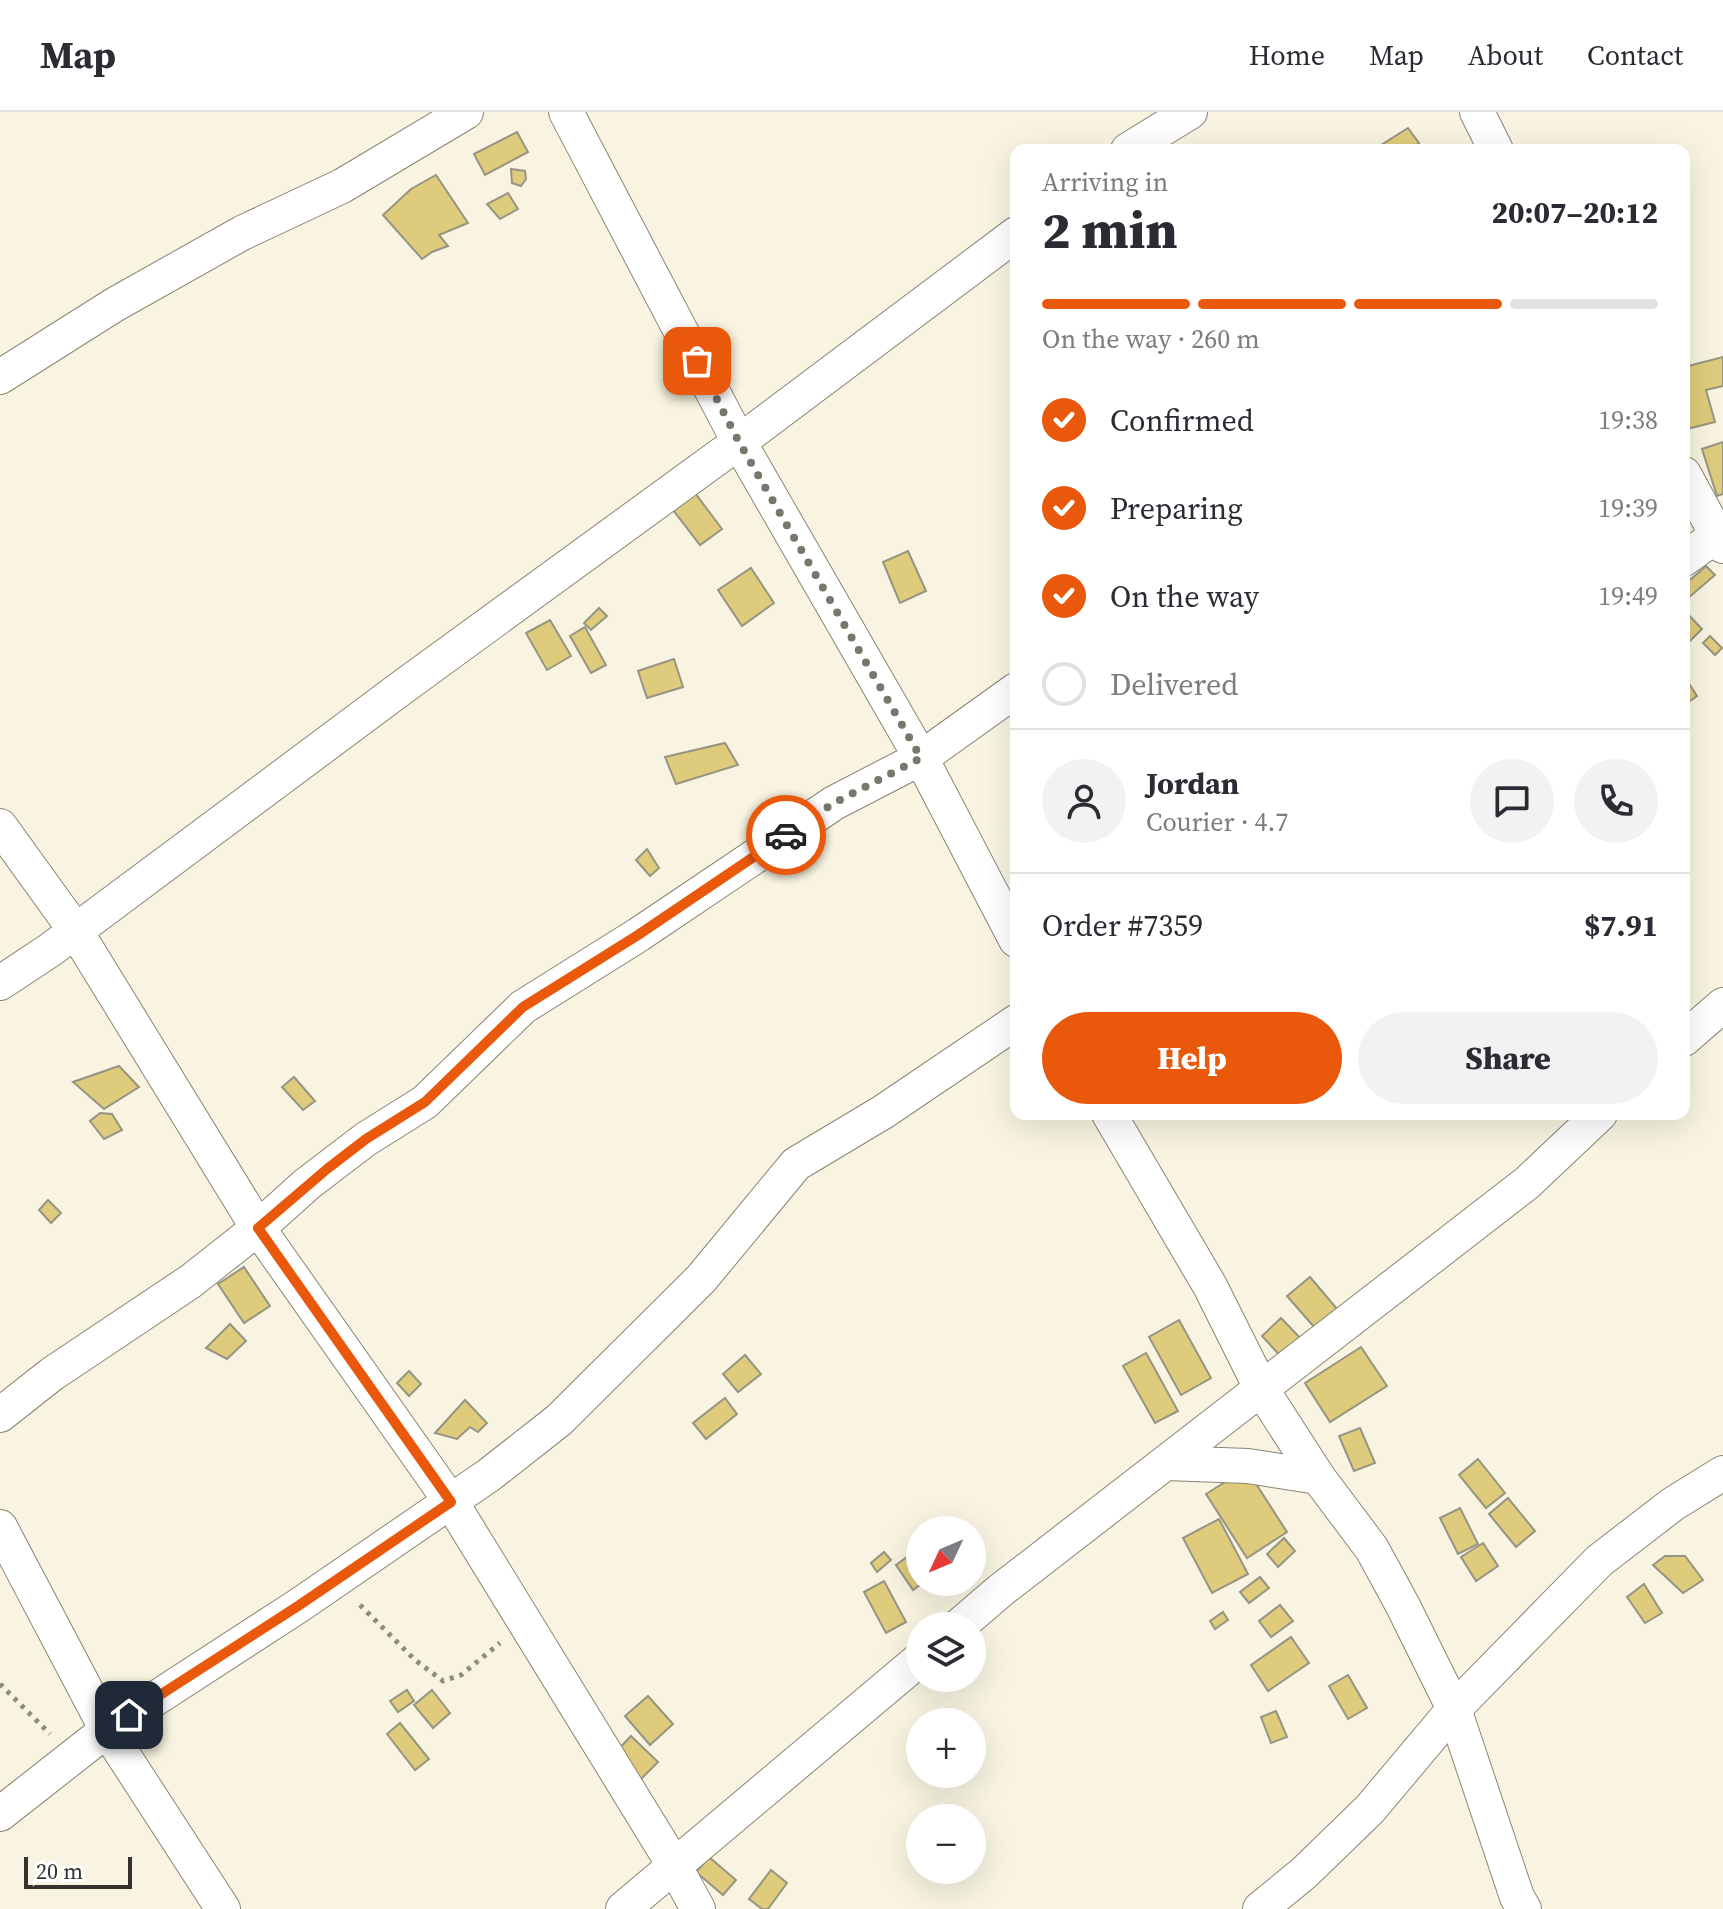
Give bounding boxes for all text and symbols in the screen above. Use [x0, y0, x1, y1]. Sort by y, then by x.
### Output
text: Map [40, 29, 116, 81]
text: Home [1249, 36, 1325, 74]
text: Map [1369, 36, 1424, 74]
text: About [1468, 36, 1543, 74]
text: Contact [1587, 36, 1683, 74]
text: Arriving in [1042, 164, 1168, 200]
text: 20:07–20:12 [1491, 192, 1658, 233]
text: 2 min [1042, 194, 1178, 265]
text: On the way · 260 m [1042, 321, 1260, 357]
pin [663, 327, 731, 395]
icon: bag [675, 339, 719, 383]
icon: check [1042, 398, 1086, 442]
text: Confirmed [1110, 400, 1254, 441]
text: 19:38 [1598, 402, 1658, 438]
icon: check [1042, 486, 1086, 530]
text: Preparing [1110, 488, 1243, 529]
text: 19:39 [1598, 490, 1658, 526]
icon: check [1042, 574, 1086, 618]
text: On the way [1110, 576, 1259, 617]
text: 19:49 [1598, 578, 1658, 614]
text: Delivered [1110, 664, 1238, 705]
button: person [1042, 759, 1126, 843]
button: chat [1470, 759, 1554, 843]
button: phone [1574, 759, 1658, 843]
text: Jordan [1146, 763, 1239, 804]
courier [746, 795, 826, 875]
text: Courier · 4.7 [1146, 804, 1288, 840]
icon: car [764, 813, 808, 857]
text: Order #7359 [1042, 905, 1203, 946]
text: $7.91 [1584, 905, 1658, 946]
button: Help [1042, 1012, 1342, 1104]
button: Share [1358, 1012, 1658, 1104]
north arrow [906, 1516, 986, 1596]
map controls [906, 1516, 986, 1884]
button: layers [906, 1612, 986, 1692]
pin [95, 1681, 163, 1749]
icon: home [107, 1693, 151, 1737]
button: + [906, 1708, 986, 1788]
button: − [906, 1804, 986, 1884]
scale bar [24, 1853, 132, 1889]
text: 20 m [36, 1856, 83, 1886]

